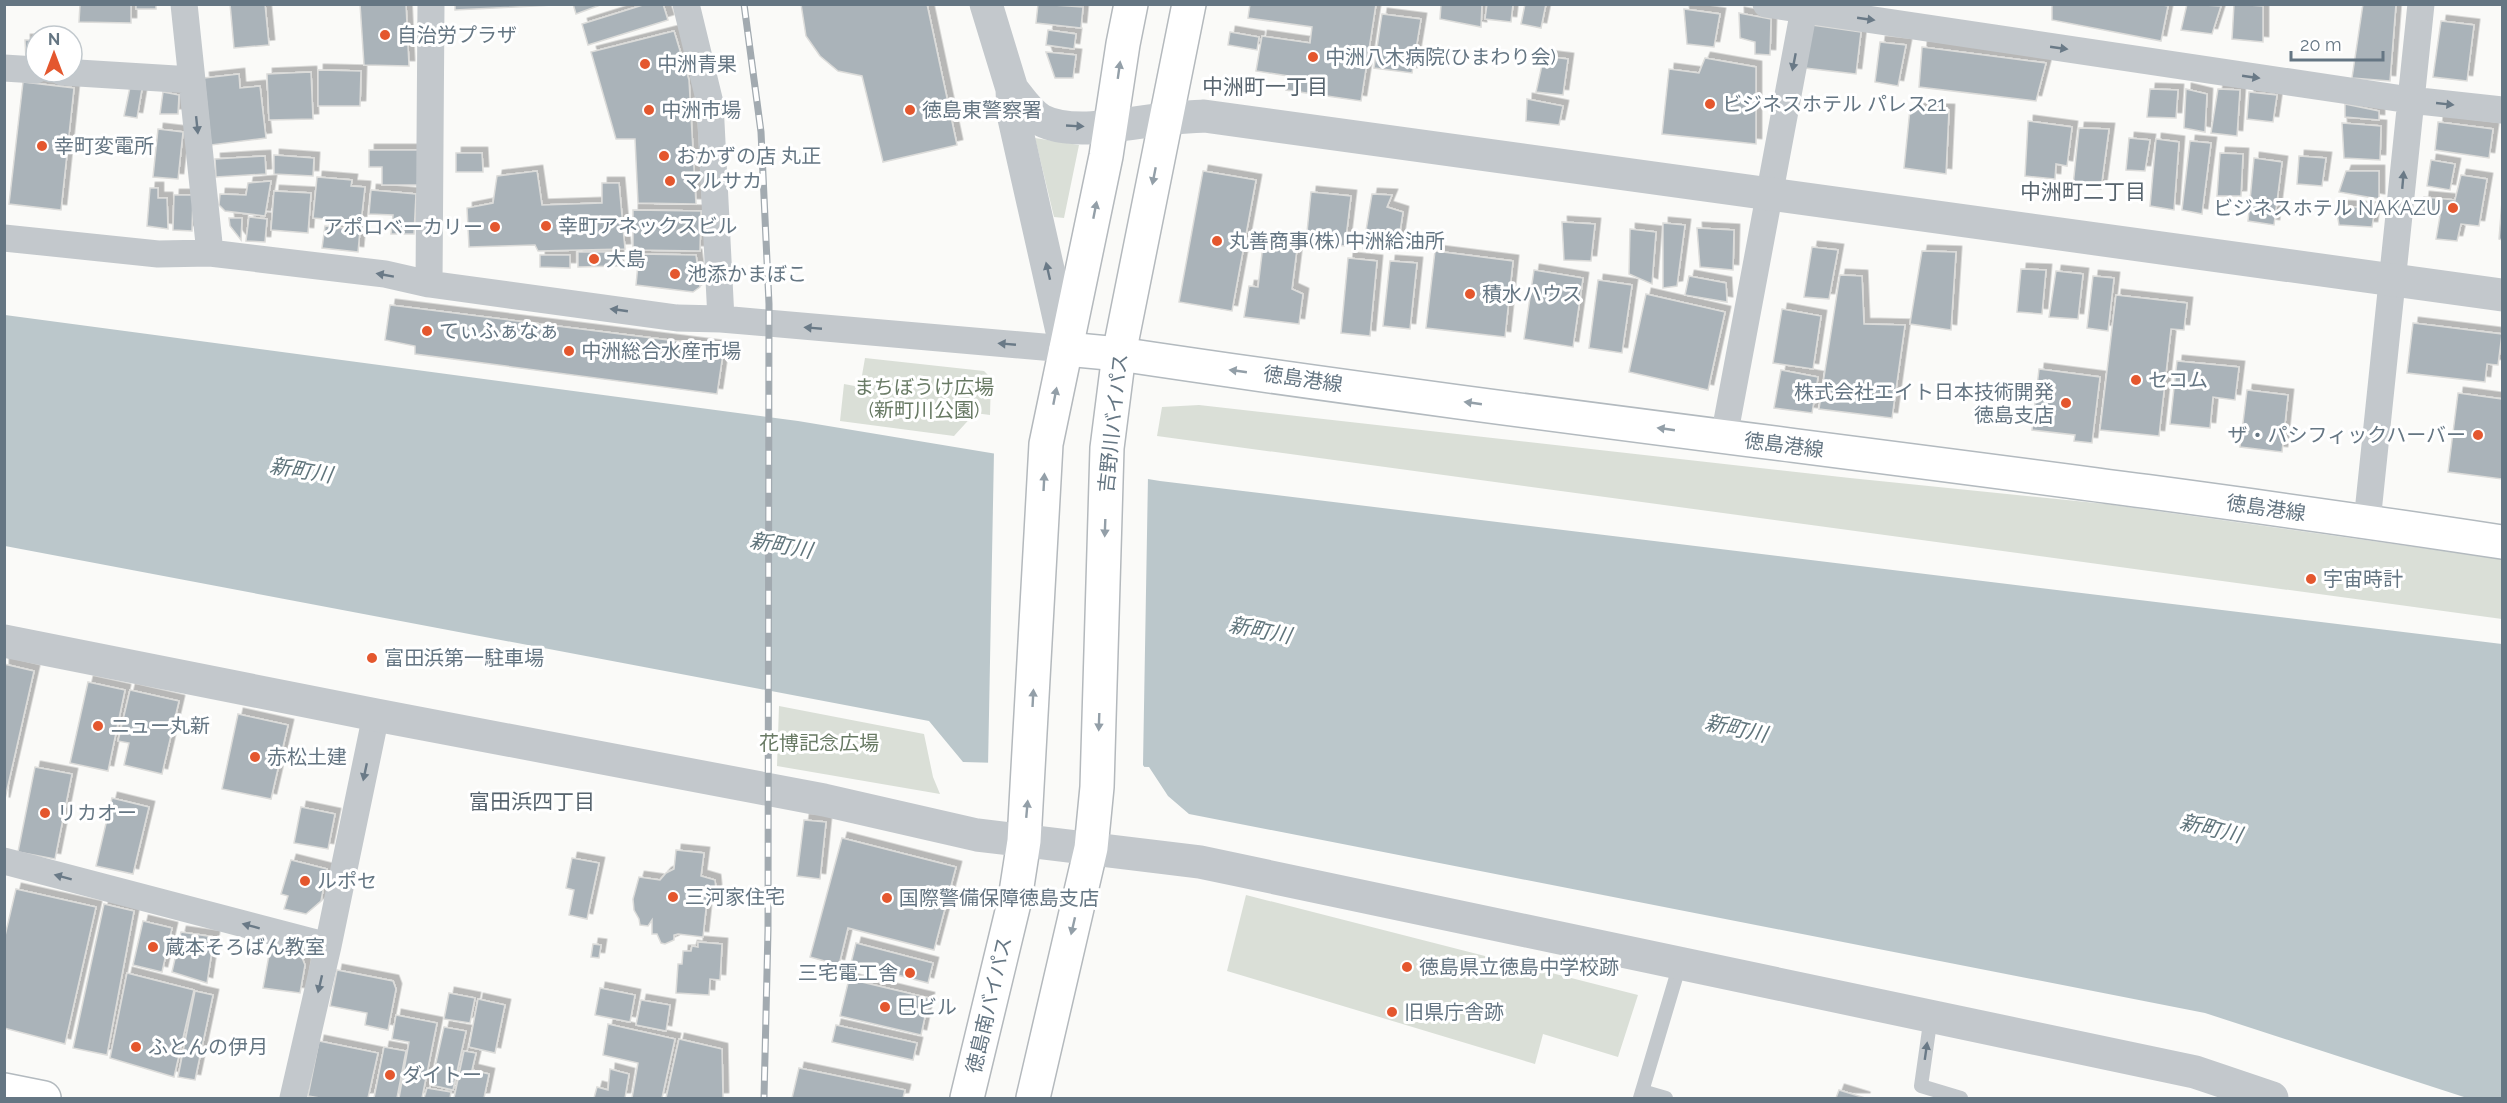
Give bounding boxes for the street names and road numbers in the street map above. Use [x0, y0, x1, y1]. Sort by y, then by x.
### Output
street label: 吉野川バイパス [1094, 352, 1132, 494]
street label: 徳島港線 [1262, 362, 1344, 396]
street label: 徳島港線 [1743, 428, 1825, 462]
street label: 徳島港線 [2225, 491, 2307, 525]
street label: 徳島南バイパス [962, 934, 1016, 1076]

